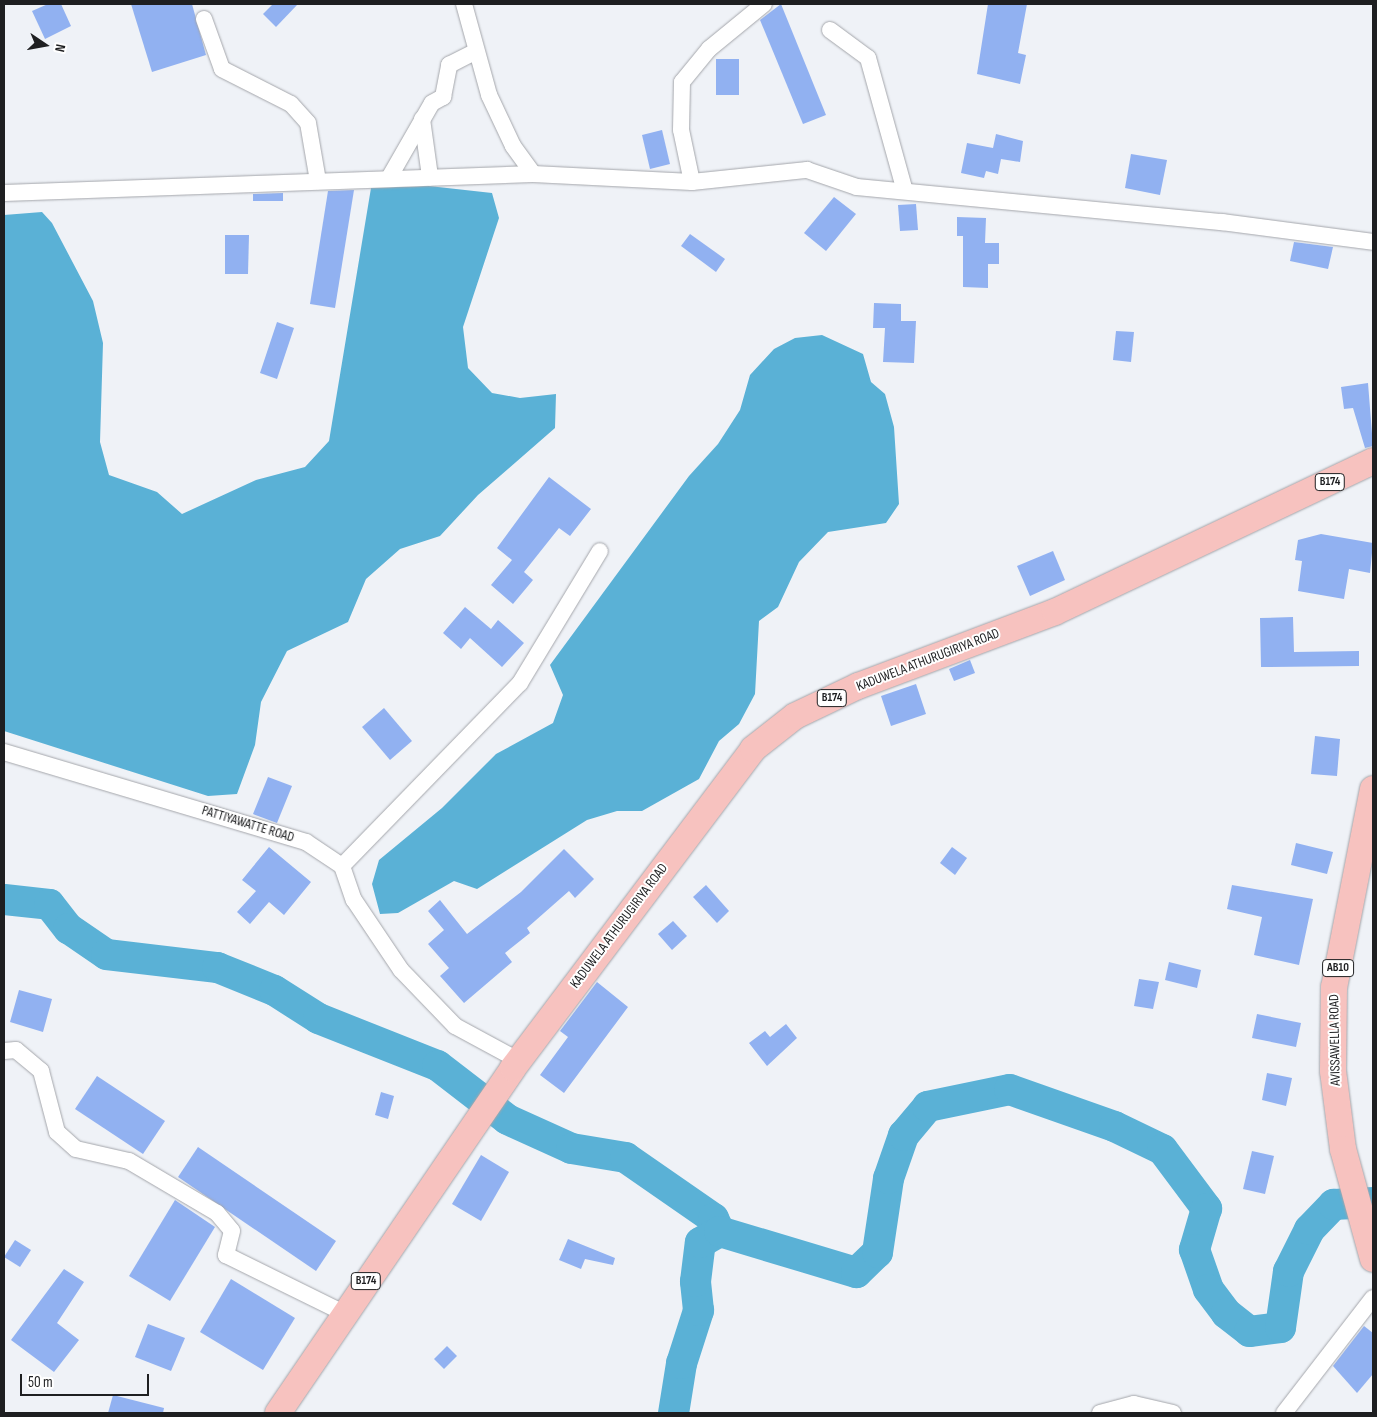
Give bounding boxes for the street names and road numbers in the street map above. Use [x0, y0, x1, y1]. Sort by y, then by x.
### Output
road number: B174 [1314, 472, 1346, 492]
street label: KADUWELA ATHURUGIRIYA ROAD [854, 625, 1002, 695]
road number: B174 [816, 688, 848, 708]
street label: PATTIYAWATTE ROAD [200, 802, 296, 846]
street label: KADUWELA ATHURUGIRIYA ROAD [567, 860, 671, 992]
road number: AB10 [1322, 958, 1354, 978]
street label: AVISSAWELLA ROAD [1326, 994, 1344, 1086]
road number: B174 [350, 1272, 382, 1290]

